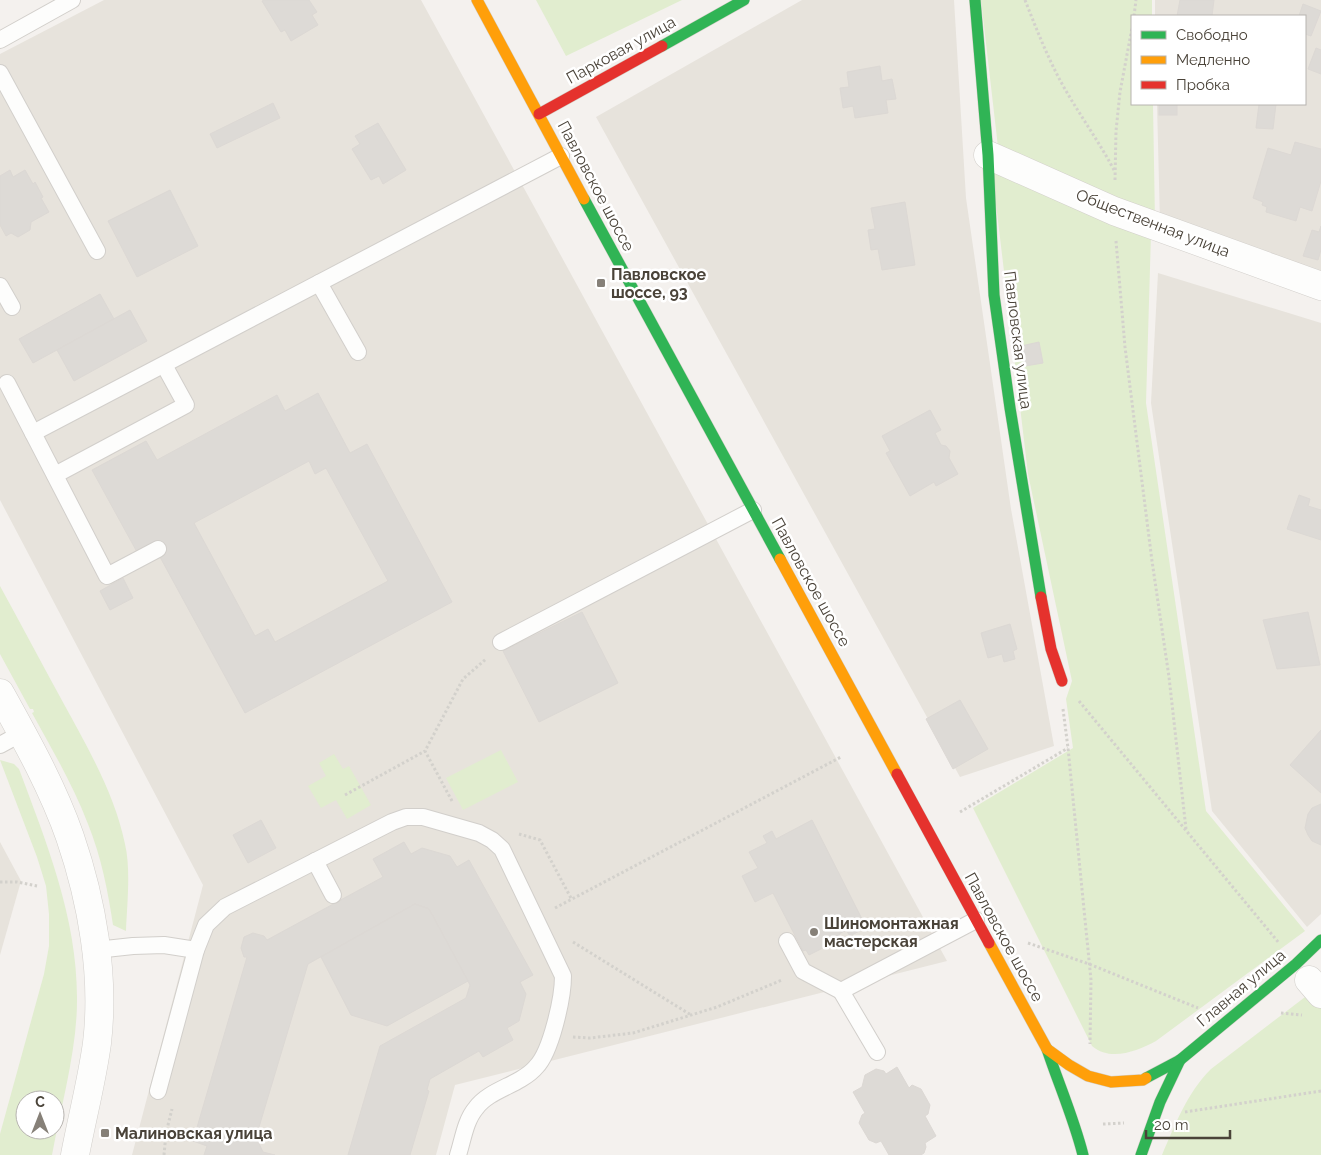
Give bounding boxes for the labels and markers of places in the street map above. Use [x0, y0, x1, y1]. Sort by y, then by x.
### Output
place label: Павловское шоссе, 93 [611, 265, 707, 302]
marker: Павловское шоссе, 93 [595, 277, 607, 289]
place label: Шиномонтажная мастерская [824, 914, 959, 951]
marker: Шиномонтажная мастерская [808, 926, 820, 938]
place label: Малиновская улица [115, 1124, 272, 1143]
marker: Малиновская улица [99, 1127, 111, 1139]

